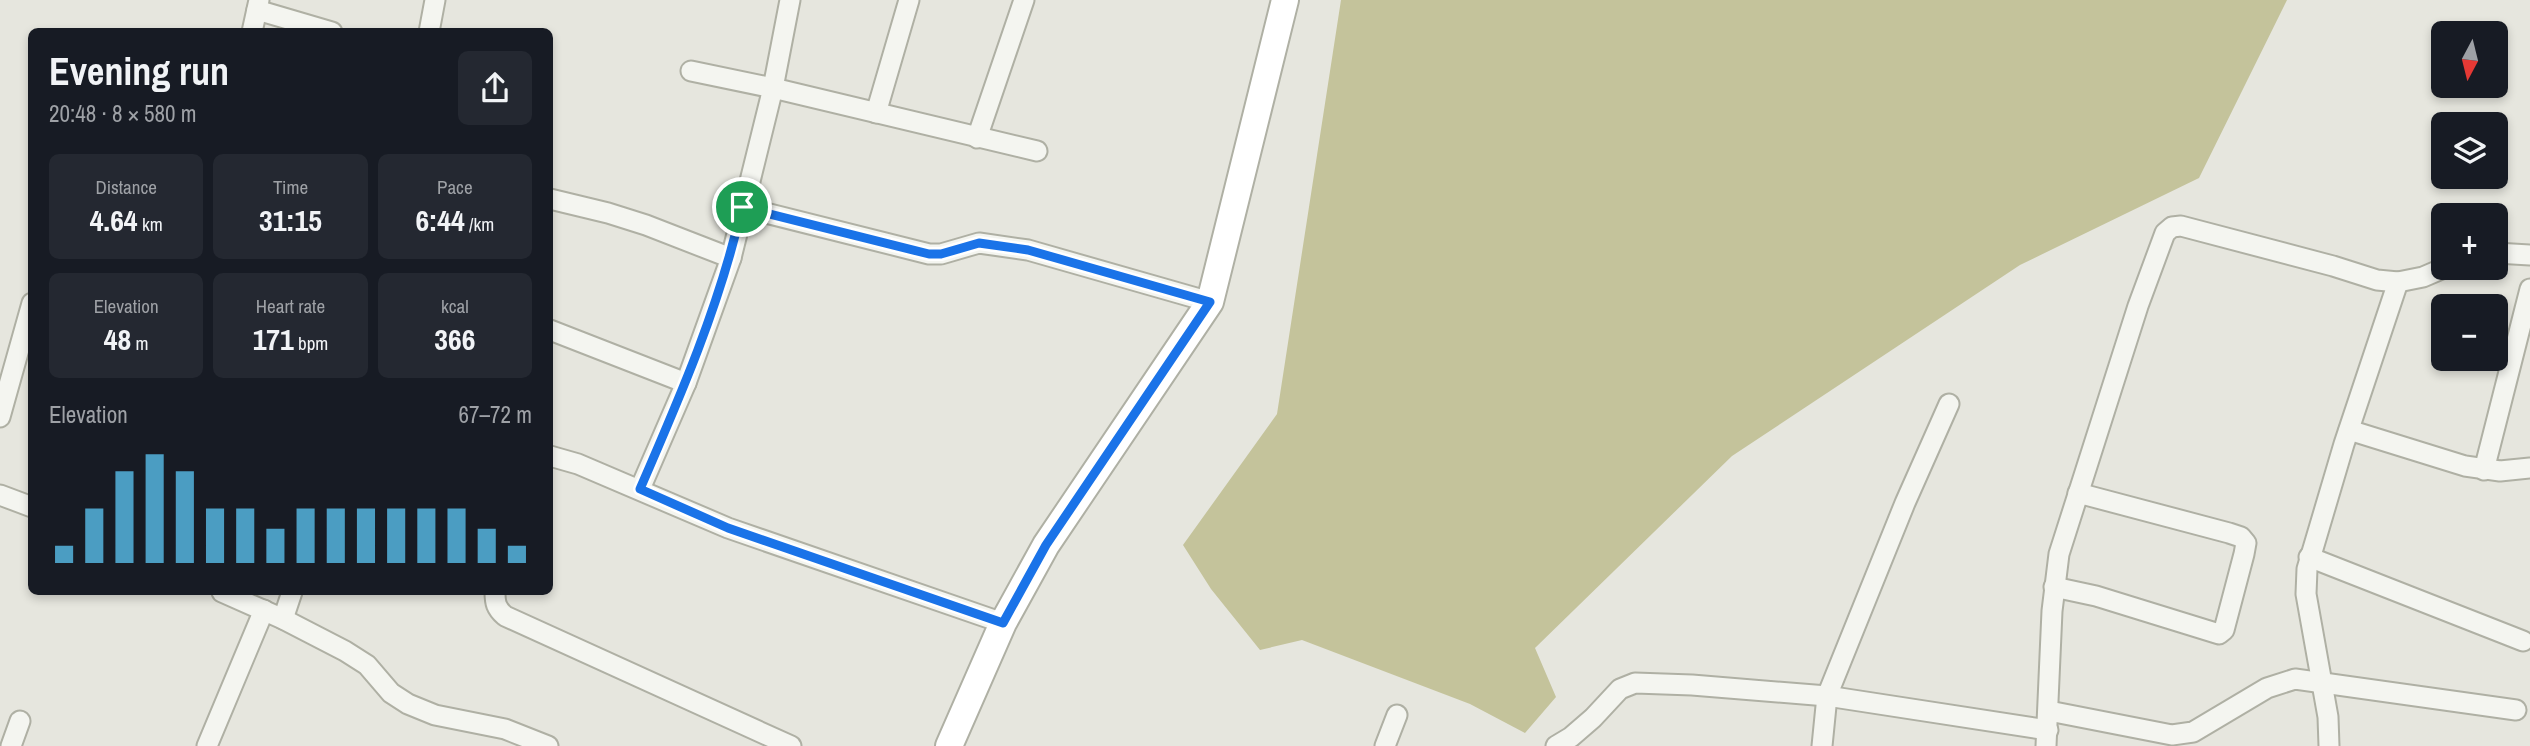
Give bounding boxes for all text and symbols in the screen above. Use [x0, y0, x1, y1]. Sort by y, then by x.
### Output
north arrow [2431, 21, 2508, 98]
map controls [2431, 21, 2508, 371]
text: Evening run [49, 46, 229, 97]
button: share [458, 51, 532, 125]
text: 20:48 · 8 × 580 m [49, 98, 196, 129]
button: layers [2431, 112, 2508, 189]
text: Distance [95, 174, 157, 200]
text: Time [273, 174, 308, 200]
text: Pace [437, 174, 473, 200]
pin [712, 177, 772, 237]
icon: arrive [723, 188, 761, 226]
text: 4.64 [90, 200, 138, 240]
text: 31:15 [259, 200, 322, 240]
text: 6:44 [415, 200, 465, 240]
button: + [2431, 203, 2508, 280]
text: km [138, 211, 163, 237]
text: /km [465, 211, 494, 237]
text: Elevation [94, 293, 159, 319]
text: Heart rate [256, 293, 325, 319]
text: kcal [441, 293, 469, 319]
button: − [2431, 294, 2508, 371]
text: 48 [104, 319, 131, 359]
text: 171 [253, 319, 294, 359]
text: 366 [434, 319, 475, 359]
text: m [131, 330, 149, 356]
text: bpm [294, 330, 328, 356]
text: Elevation [49, 399, 128, 430]
text: 67–72 m [459, 399, 532, 430]

